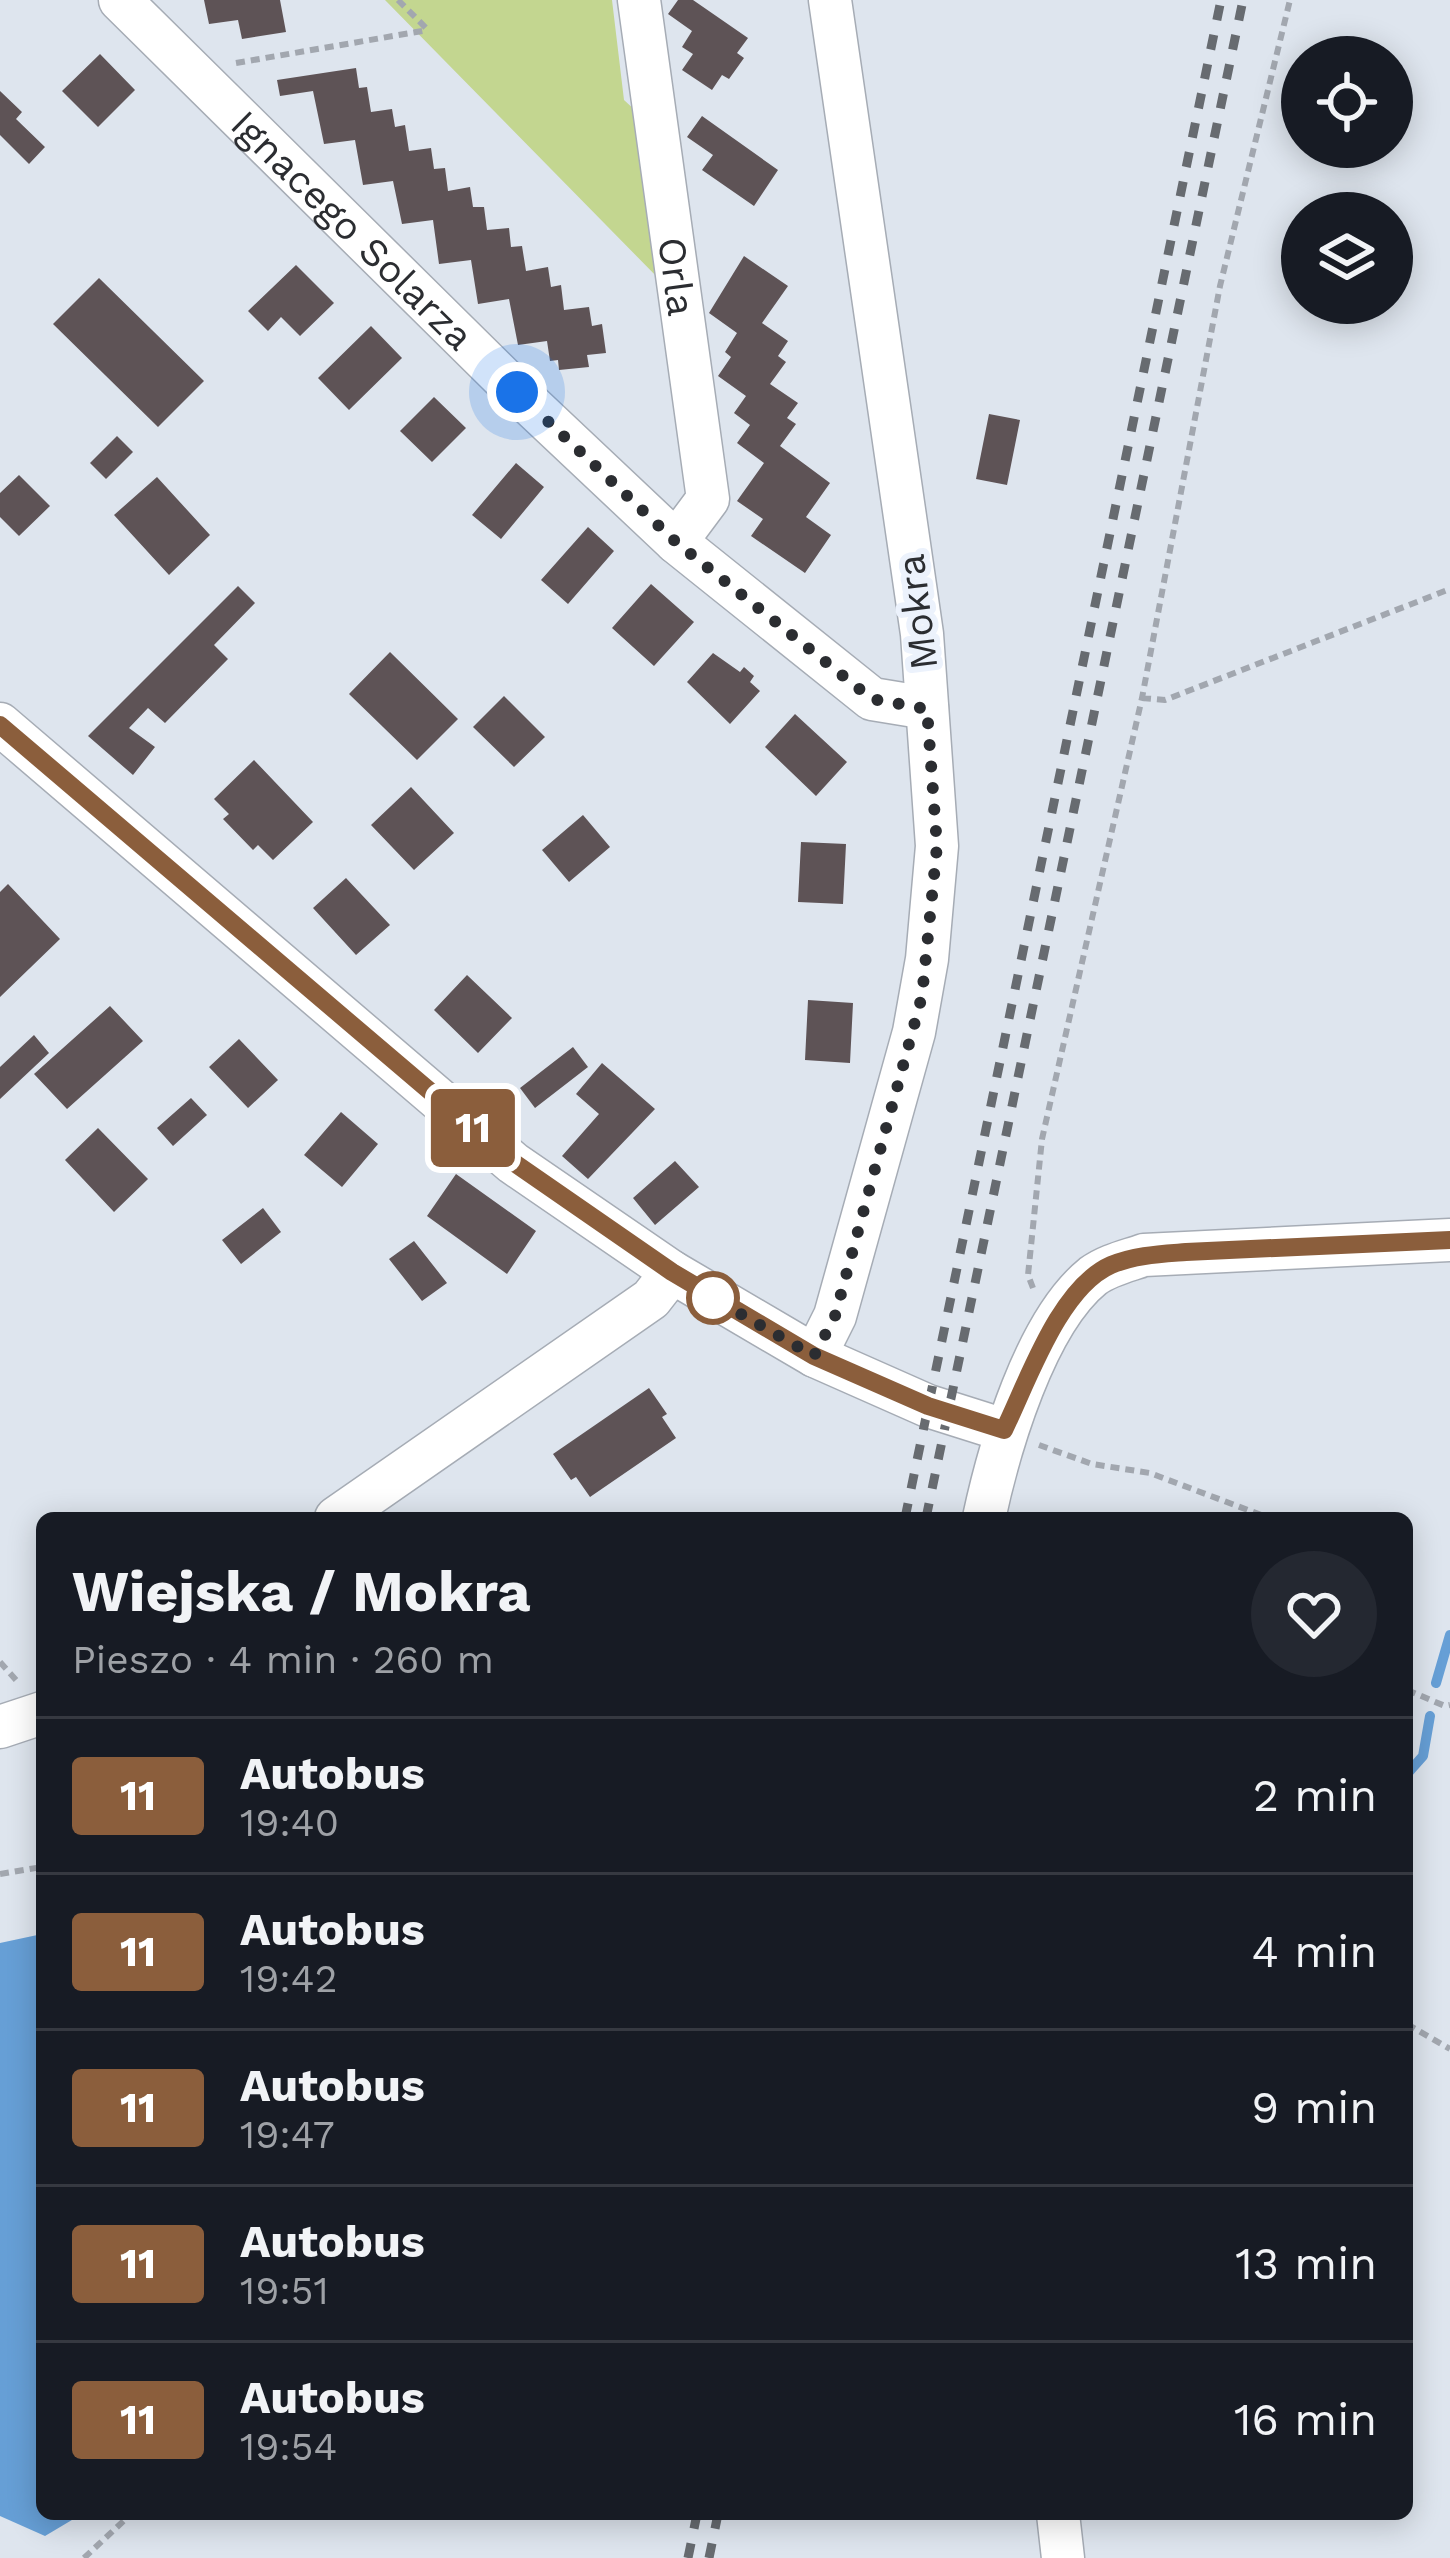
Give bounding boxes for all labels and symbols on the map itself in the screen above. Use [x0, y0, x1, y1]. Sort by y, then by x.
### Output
street label: Ignacego Solarza [223, 101, 483, 359]
street label: Orla [650, 234, 705, 319]
your location [487, 362, 547, 422]
street label: Mokra [888, 552, 946, 672]
line badge: 11 [419, 1089, 527, 1167]
unlabelled marker [688, 1273, 738, 1323]

